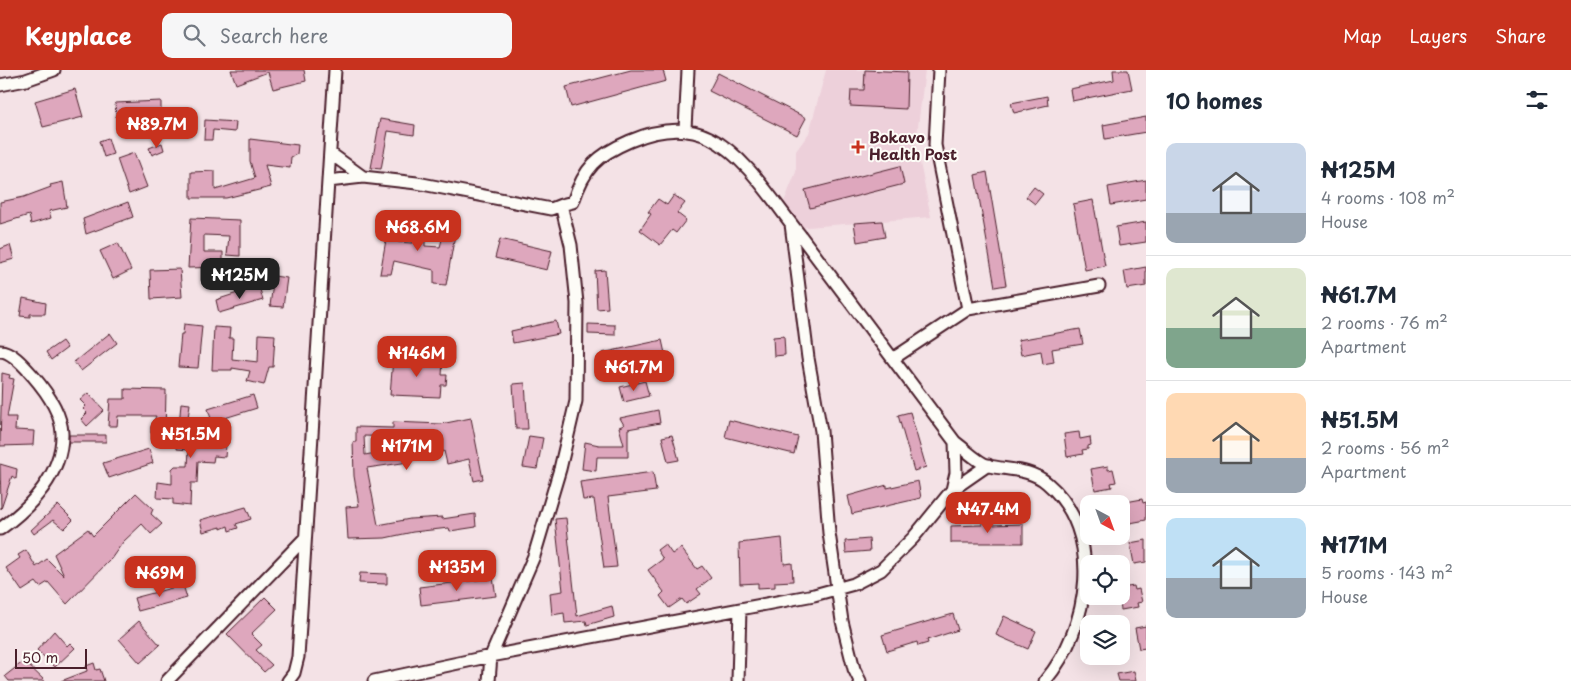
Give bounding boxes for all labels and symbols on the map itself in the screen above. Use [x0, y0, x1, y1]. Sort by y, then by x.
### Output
pin: ₦89.7M [116, 106, 198, 149]
place label: Bokavo Health Post [869, 125, 957, 165]
marker: Bokavo Health Post [851, 140, 865, 154]
pin: ₦68.6M [377, 210, 459, 252]
pin: ₦125M [205, 258, 275, 300]
pin: ₦146M [382, 336, 452, 378]
pin: ₦61.7M [593, 350, 675, 392]
pin: ₦51.5M [150, 416, 232, 459]
pin: ₦171M [372, 428, 442, 471]
pin: ₦47.4M [947, 492, 1029, 534]
north arrow [1080, 495, 1130, 545]
pin: ₦135M [422, 550, 492, 592]
pin: ₦69M [130, 556, 190, 598]
scale bar [15, 646, 88, 669]

